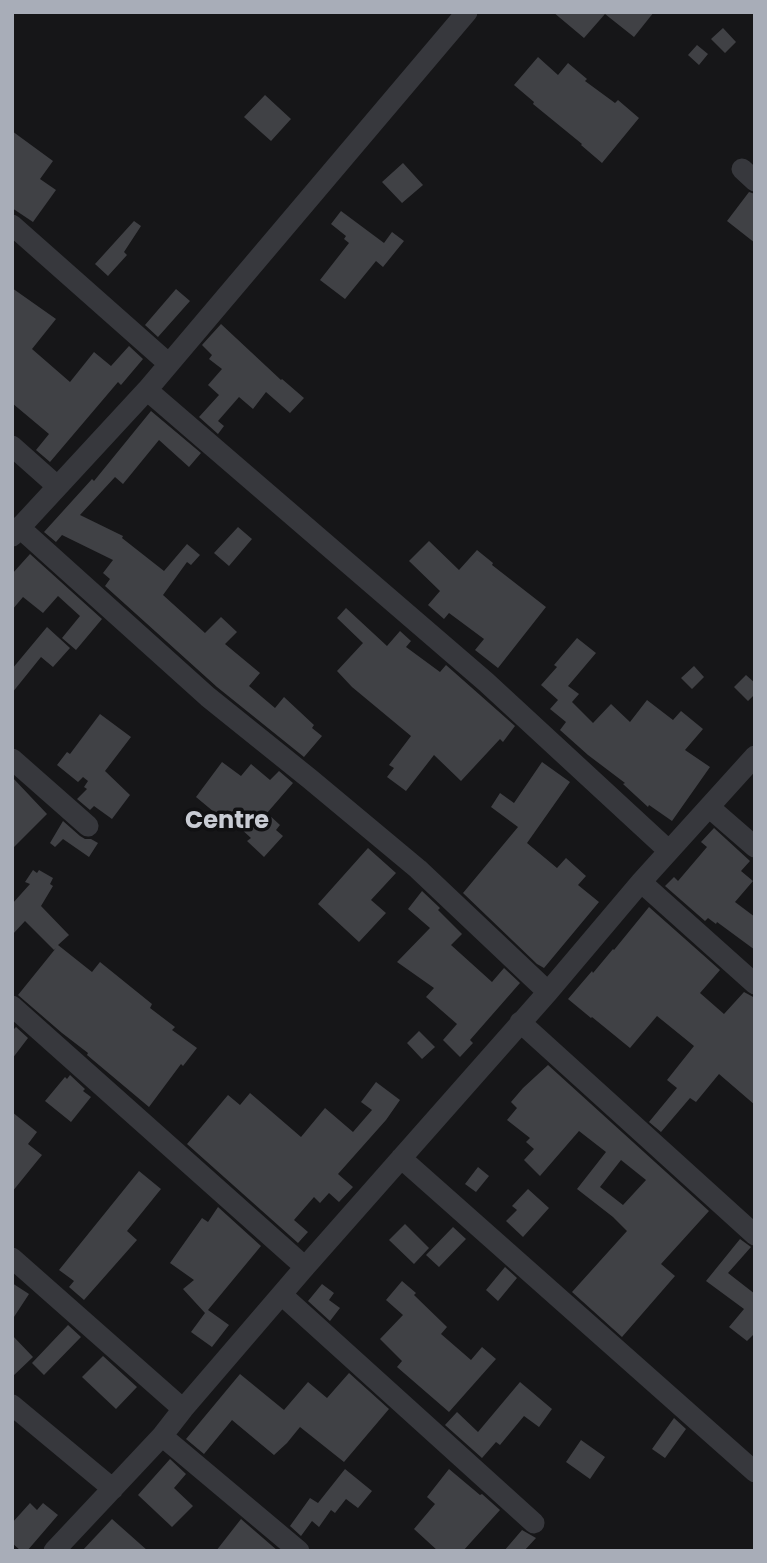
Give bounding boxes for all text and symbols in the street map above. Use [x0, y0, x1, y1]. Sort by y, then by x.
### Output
district label: Centre [185, 808, 269, 836]

